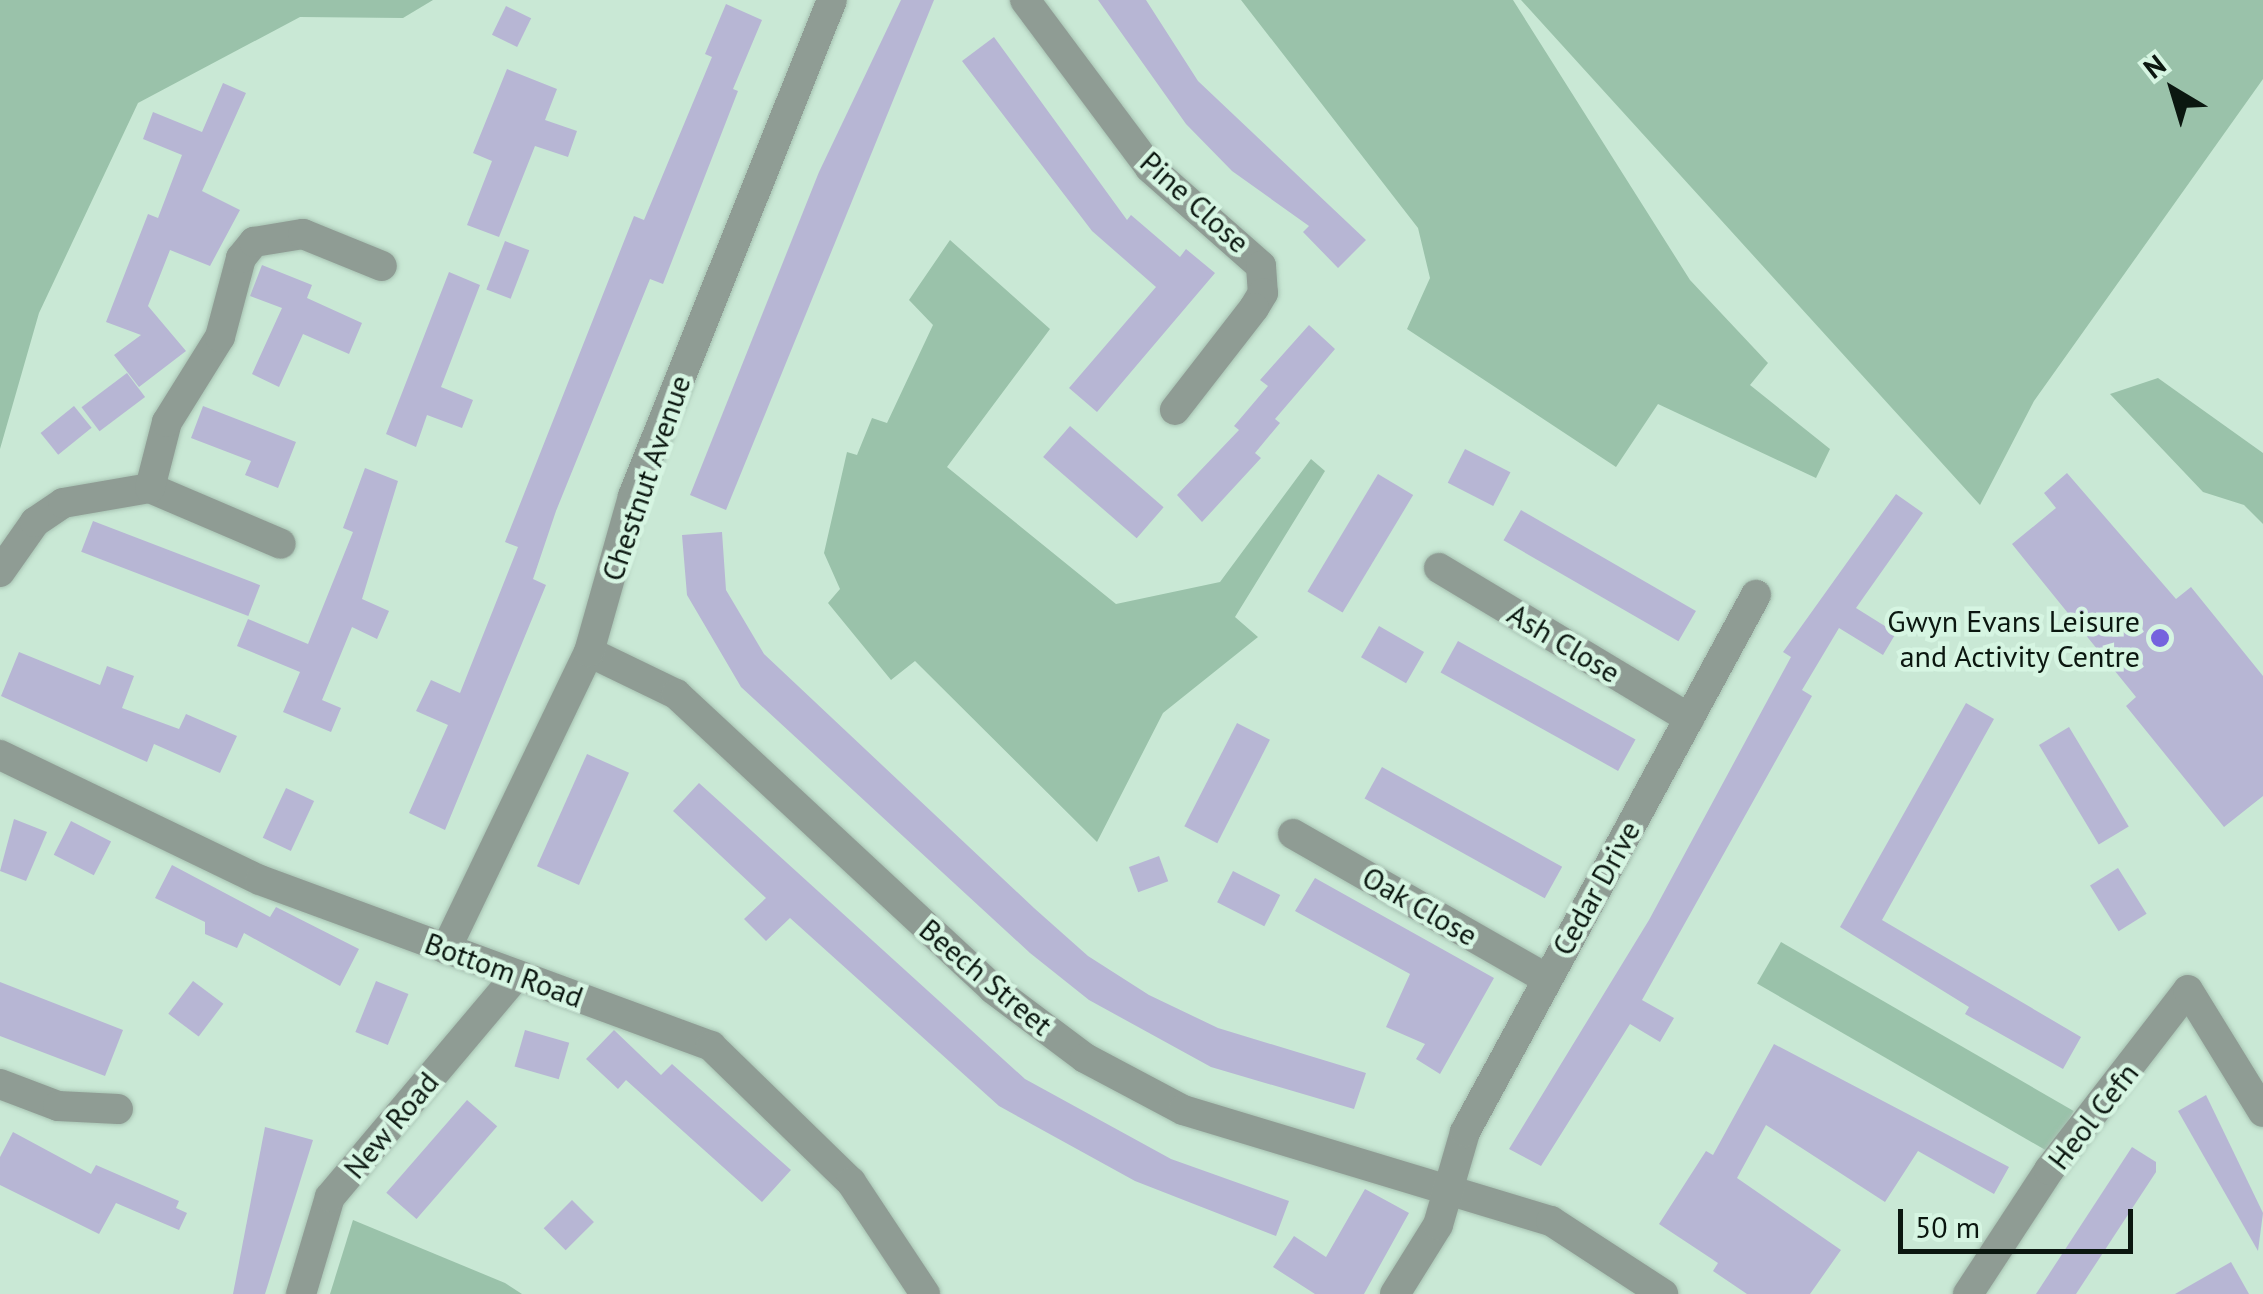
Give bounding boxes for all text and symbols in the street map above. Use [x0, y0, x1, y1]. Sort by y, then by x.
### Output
north arrow [2123, 40, 2223, 140]
text: N [2136, 46, 2173, 86]
street label: Pine Close [1133, 144, 1257, 260]
street label: Chestnut Avenue [594, 370, 698, 586]
street label: Ash Close [1501, 596, 1627, 690]
place label: Gwyn Evans Leisure and Activity Centre [1887, 603, 2140, 674]
marker: Gwyn Evans Leisure and Activity Centre [2149, 627, 2171, 649]
street label: Cedar Drive [1544, 815, 1648, 961]
street label: Oak Close [1356, 859, 1484, 953]
street label: Beech Street [912, 911, 1060, 1043]
street label: Bottom Road [420, 925, 588, 1015]
street label: Heol Cefn [2040, 1056, 2146, 1176]
street label: New Road [336, 1064, 446, 1186]
scale bar [1903, 1189, 2138, 1251]
text: 50 m [1915, 1207, 1980, 1246]

